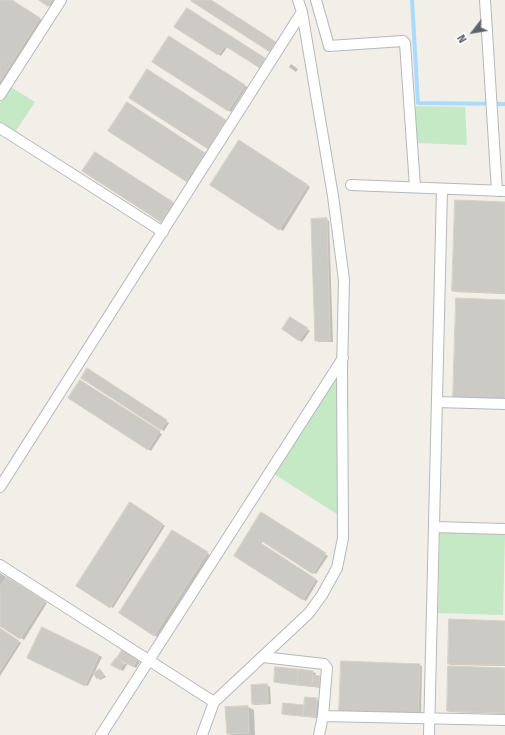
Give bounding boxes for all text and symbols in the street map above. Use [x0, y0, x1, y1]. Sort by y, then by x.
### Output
north arrow [453, 12, 493, 52]
text: N [455, 32, 470, 45]

